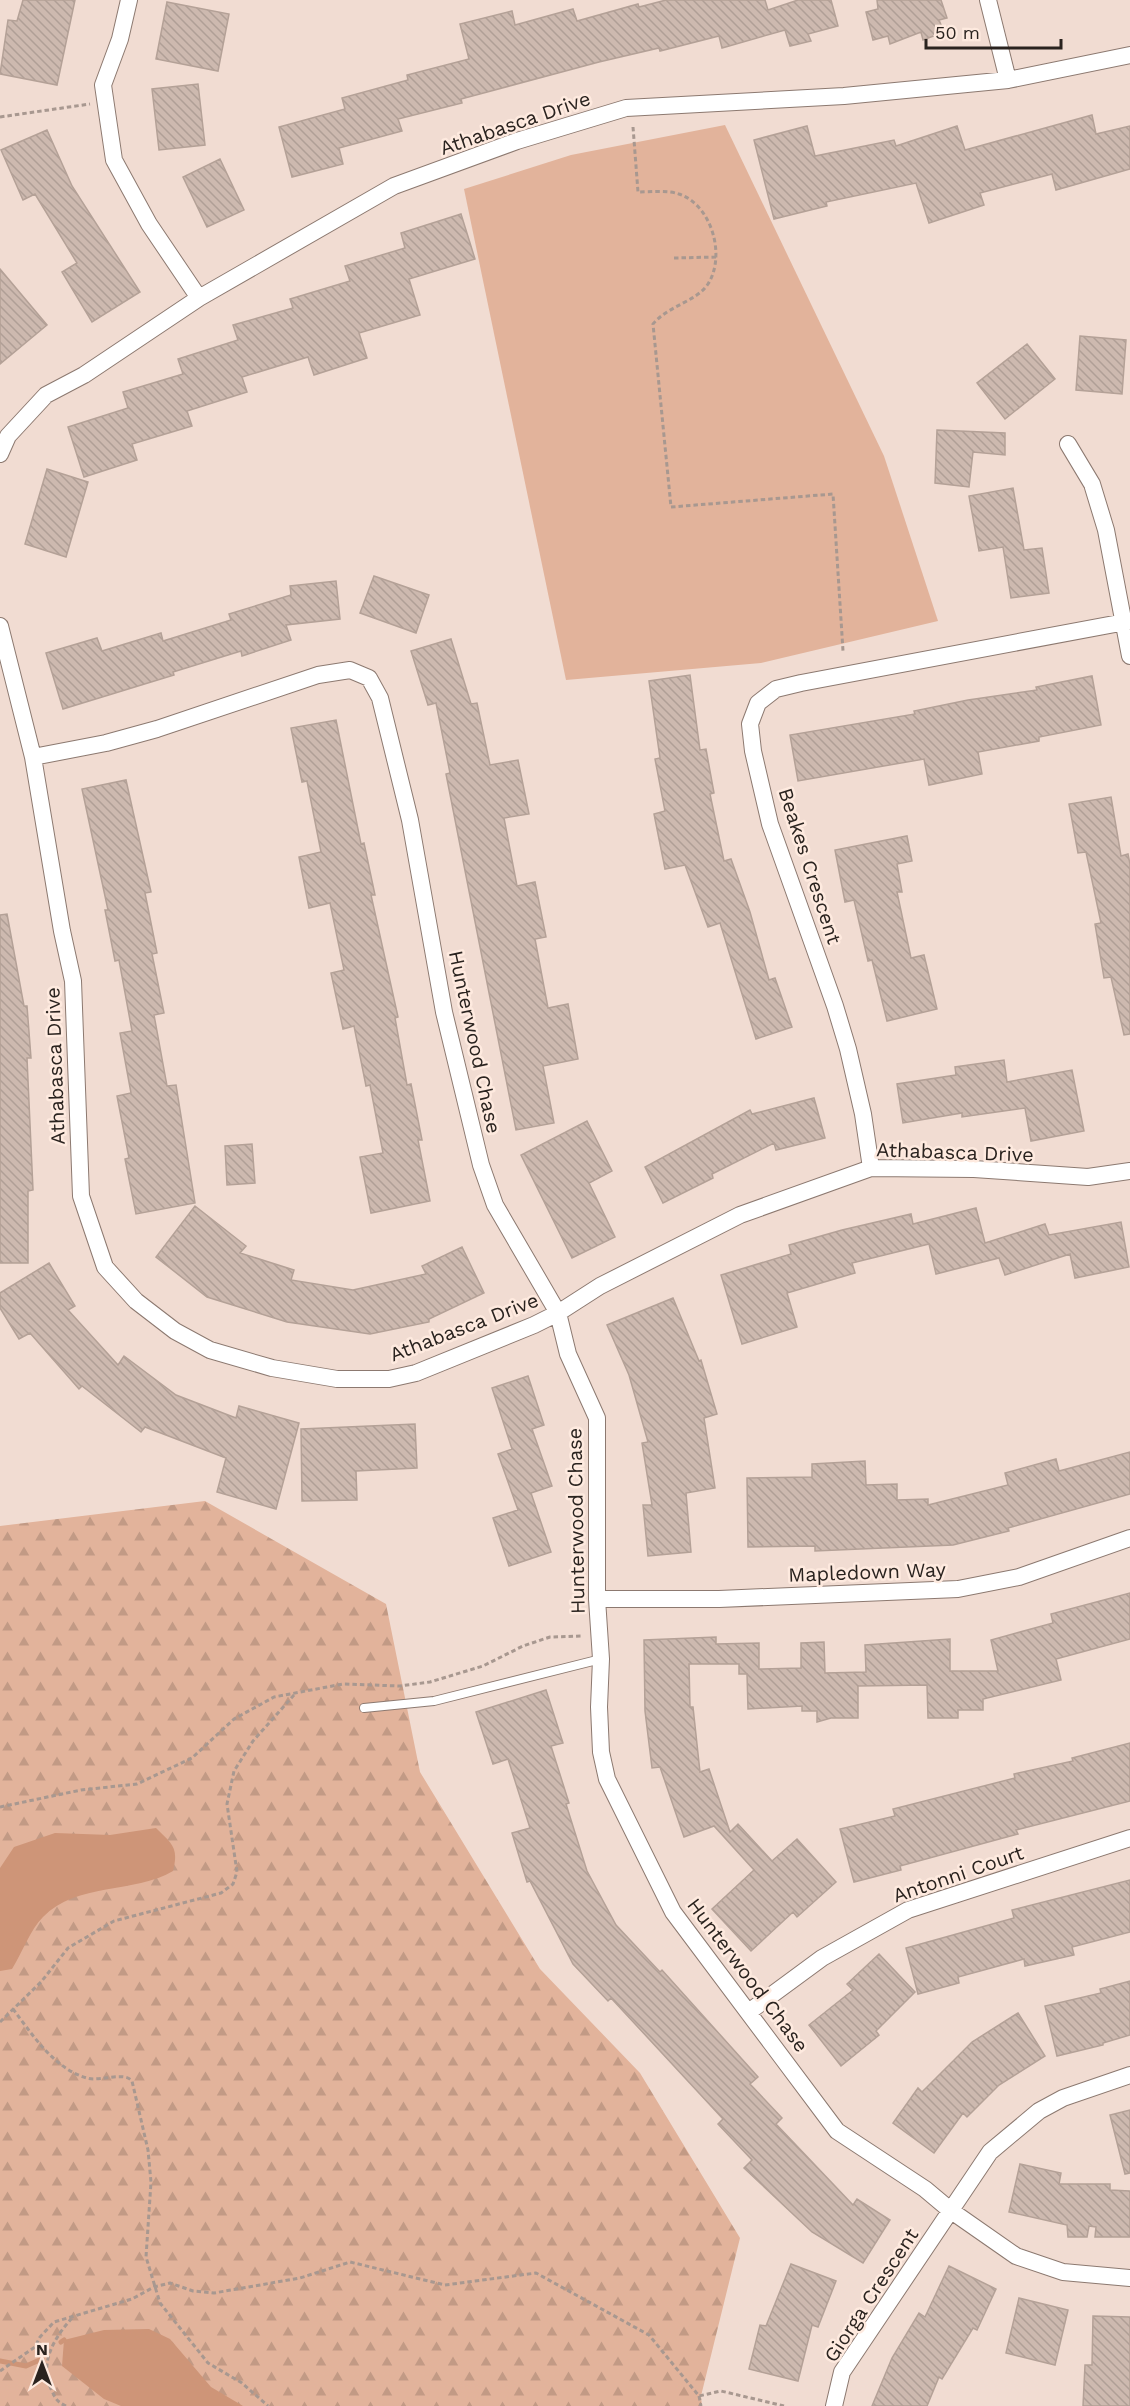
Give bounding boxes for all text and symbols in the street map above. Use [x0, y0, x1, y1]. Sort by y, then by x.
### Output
scale bar [926, 12, 1061, 50]
text: 50 m [935, 22, 980, 43]
street label: Athabasca Drive [437, 86, 593, 160]
street label: Beakes Crescent [773, 785, 847, 948]
street label: Hunterwood Chase [444, 948, 506, 1136]
street label: Athabasca Drive [40, 987, 70, 1145]
street label: Athabasca Drive [876, 1137, 1034, 1167]
street label: Athabasca Drive [386, 1288, 542, 1366]
street label: Hunterwood Chase [562, 1428, 590, 1614]
street label: Mapledown Way [788, 1557, 947, 1587]
street label: Antonni Court [889, 1840, 1027, 1908]
street label: Hunterwood Chase [682, 1893, 814, 2057]
street label: Giorga Crescent [819, 2223, 924, 2366]
north arrow [12, 2334, 72, 2394]
text: N [36, 2340, 48, 2359]

